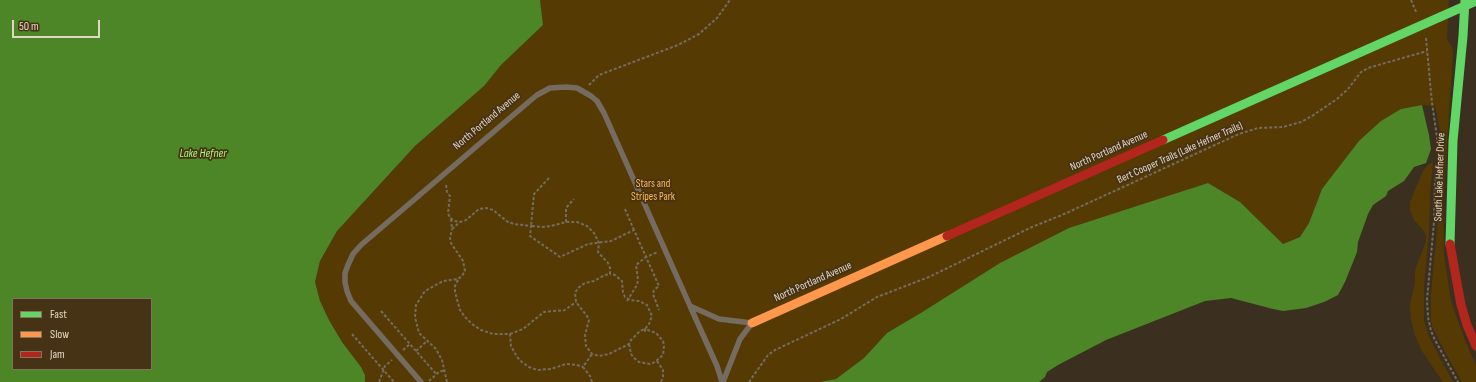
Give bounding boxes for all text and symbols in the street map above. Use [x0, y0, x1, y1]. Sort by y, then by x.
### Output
scale bar [14, 12, 102, 38]
text: 50 m [19, 19, 39, 34]
street label: North Portland Avenue [451, 89, 523, 153]
street label: Bert Cooper Trails (Lake Hefner Trails) [1115, 119, 1245, 187]
street label: North Portland Avenue [1068, 128, 1150, 174]
street label: South Lake Hefner Drive [1432, 132, 1448, 222]
water label: Lake Hefner [179, 147, 227, 161]
park label: Stars and Stripes Park [631, 177, 675, 203]
street label: North Portland Avenue [772, 259, 854, 305]
legend [12, 298, 152, 370]
text: Fast [50, 307, 67, 322]
text: Slow [50, 327, 69, 342]
text: Jam [50, 347, 65, 362]

